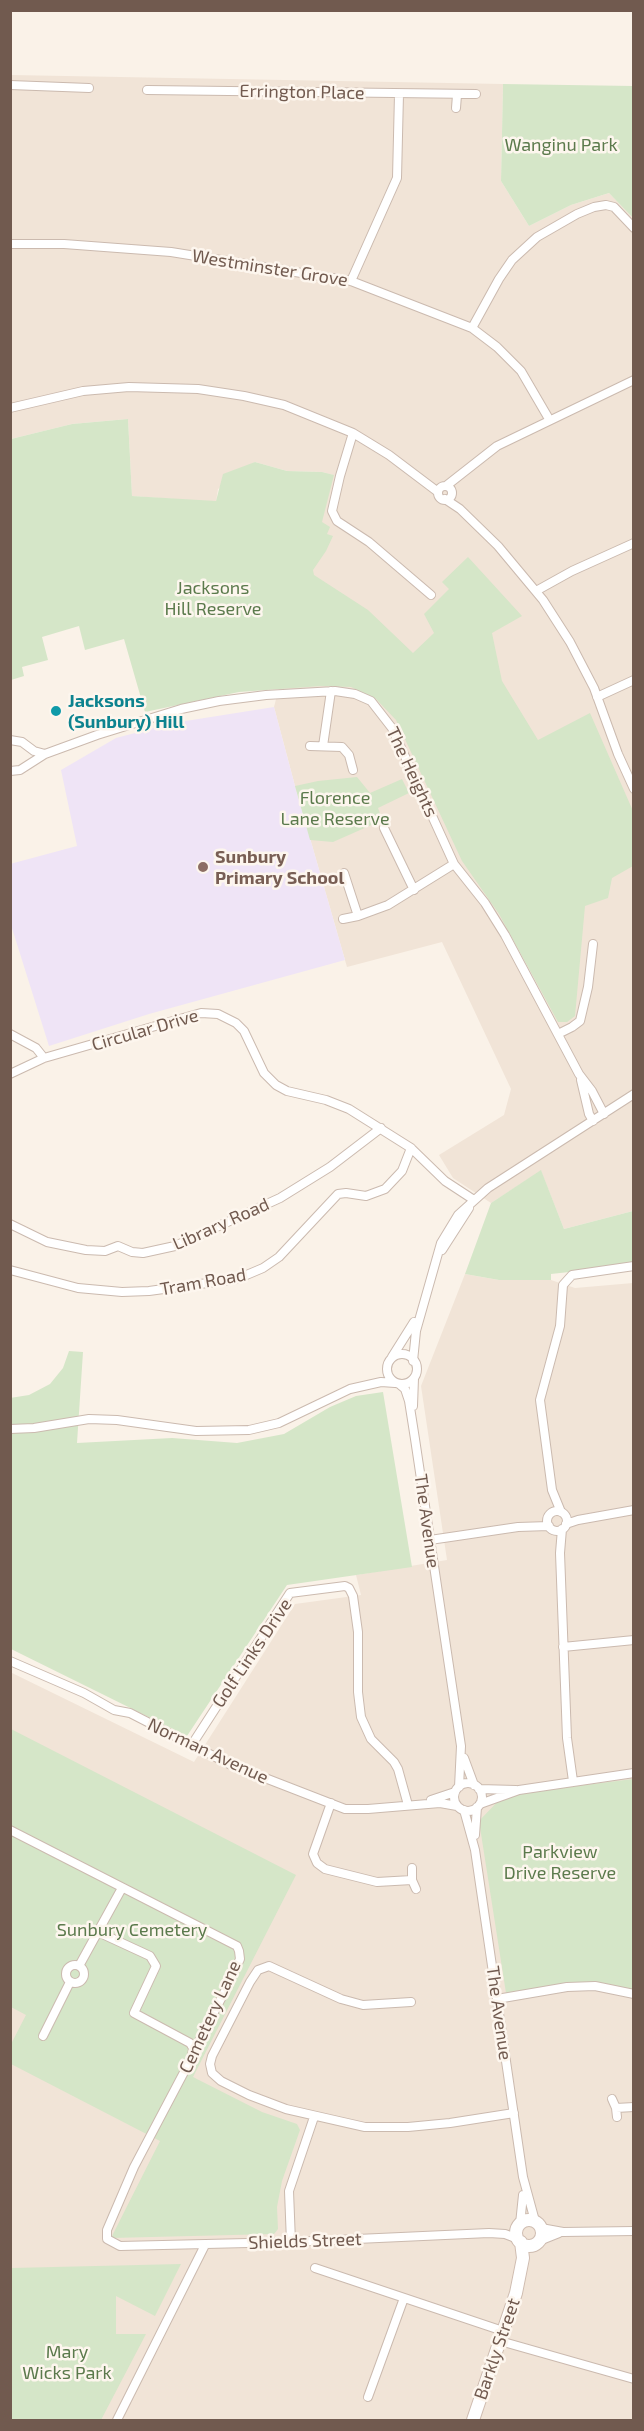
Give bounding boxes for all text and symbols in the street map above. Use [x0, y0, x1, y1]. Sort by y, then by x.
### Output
street label: Errington Place [239, 80, 365, 104]
park label: Wanginu Park [504, 134, 618, 156]
street label: Westminster Grove [191, 245, 349, 291]
park label: Jacksons Hill Reserve [164, 577, 262, 620]
place label: Jacksons (Sunbury) Hill [68, 690, 184, 732]
marker: Jacksons (Sunbury) Hill [49, 704, 63, 718]
street label: The Heights [382, 723, 442, 821]
park label: Florence Lane Reserve [280, 787, 390, 830]
place label: Sunbury Primary School [215, 846, 344, 888]
marker: Sunbury Primary School [196, 860, 210, 874]
street label: Circular Drive [89, 1004, 201, 1056]
street label: Library Road [169, 1193, 273, 1255]
street label: Tram Road [158, 1264, 248, 1300]
street label: The Avenue [410, 1473, 444, 1569]
street label: Golf Links Drive [208, 1594, 296, 1712]
street label: Norman Avenue [144, 1714, 272, 1788]
park label: Parkview Drive Reserve [504, 1841, 616, 1884]
park label: Sunbury Cemetery [57, 1919, 207, 1941]
street label: Cemetery Lane [174, 1957, 246, 2077]
street label: The Avenue [482, 1965, 516, 2061]
street label: Shields Street [248, 2228, 362, 2254]
street label: Barkly Street [470, 2295, 524, 2403]
park label: Mary Wicks Park [22, 2341, 112, 2384]

